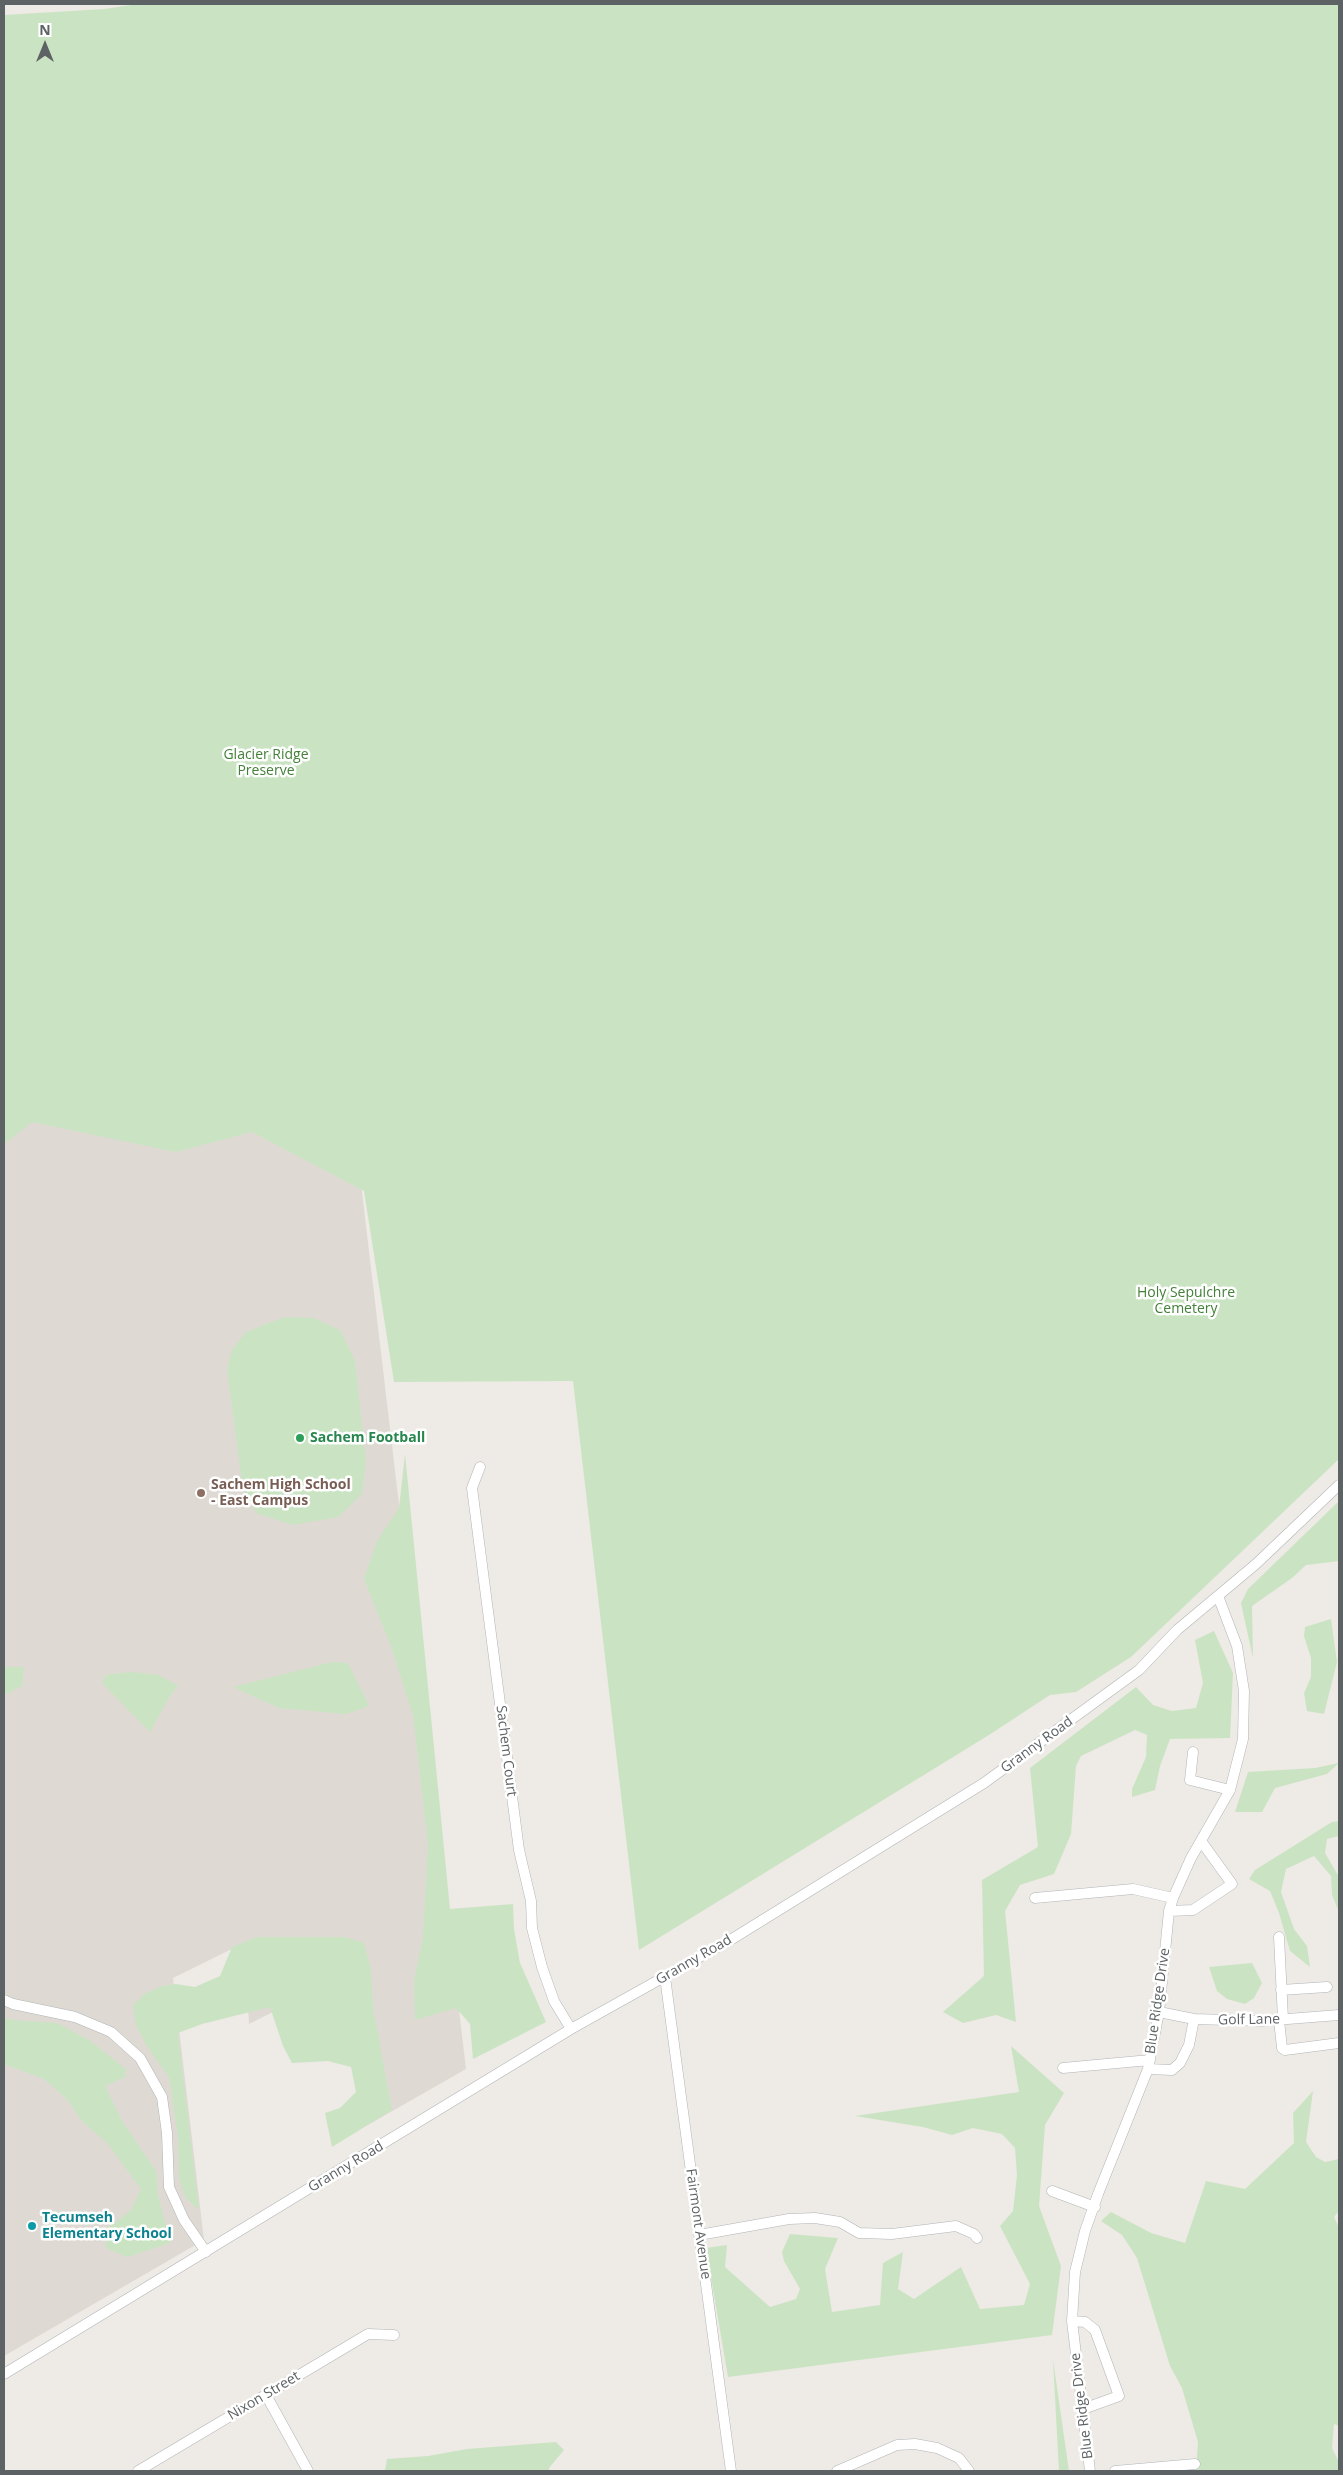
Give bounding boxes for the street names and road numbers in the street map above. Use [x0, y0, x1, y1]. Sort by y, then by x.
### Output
street label: Sachem Court [492, 1704, 520, 1798]
street label: Granny Road [998, 1713, 1076, 1777]
street label: Granny Road [653, 1931, 735, 1989]
street label: Blue Ridge Drive [1142, 1947, 1174, 2055]
street label: Golf Lane [1218, 2011, 1280, 2029]
street label: Granny Road [305, 2138, 387, 2196]
street label: Fairmont Avenue [682, 2168, 714, 2280]
street label: Blue Ridge Drive [1067, 2352, 1097, 2460]
street label: Nixon Street [225, 2368, 303, 2424]

